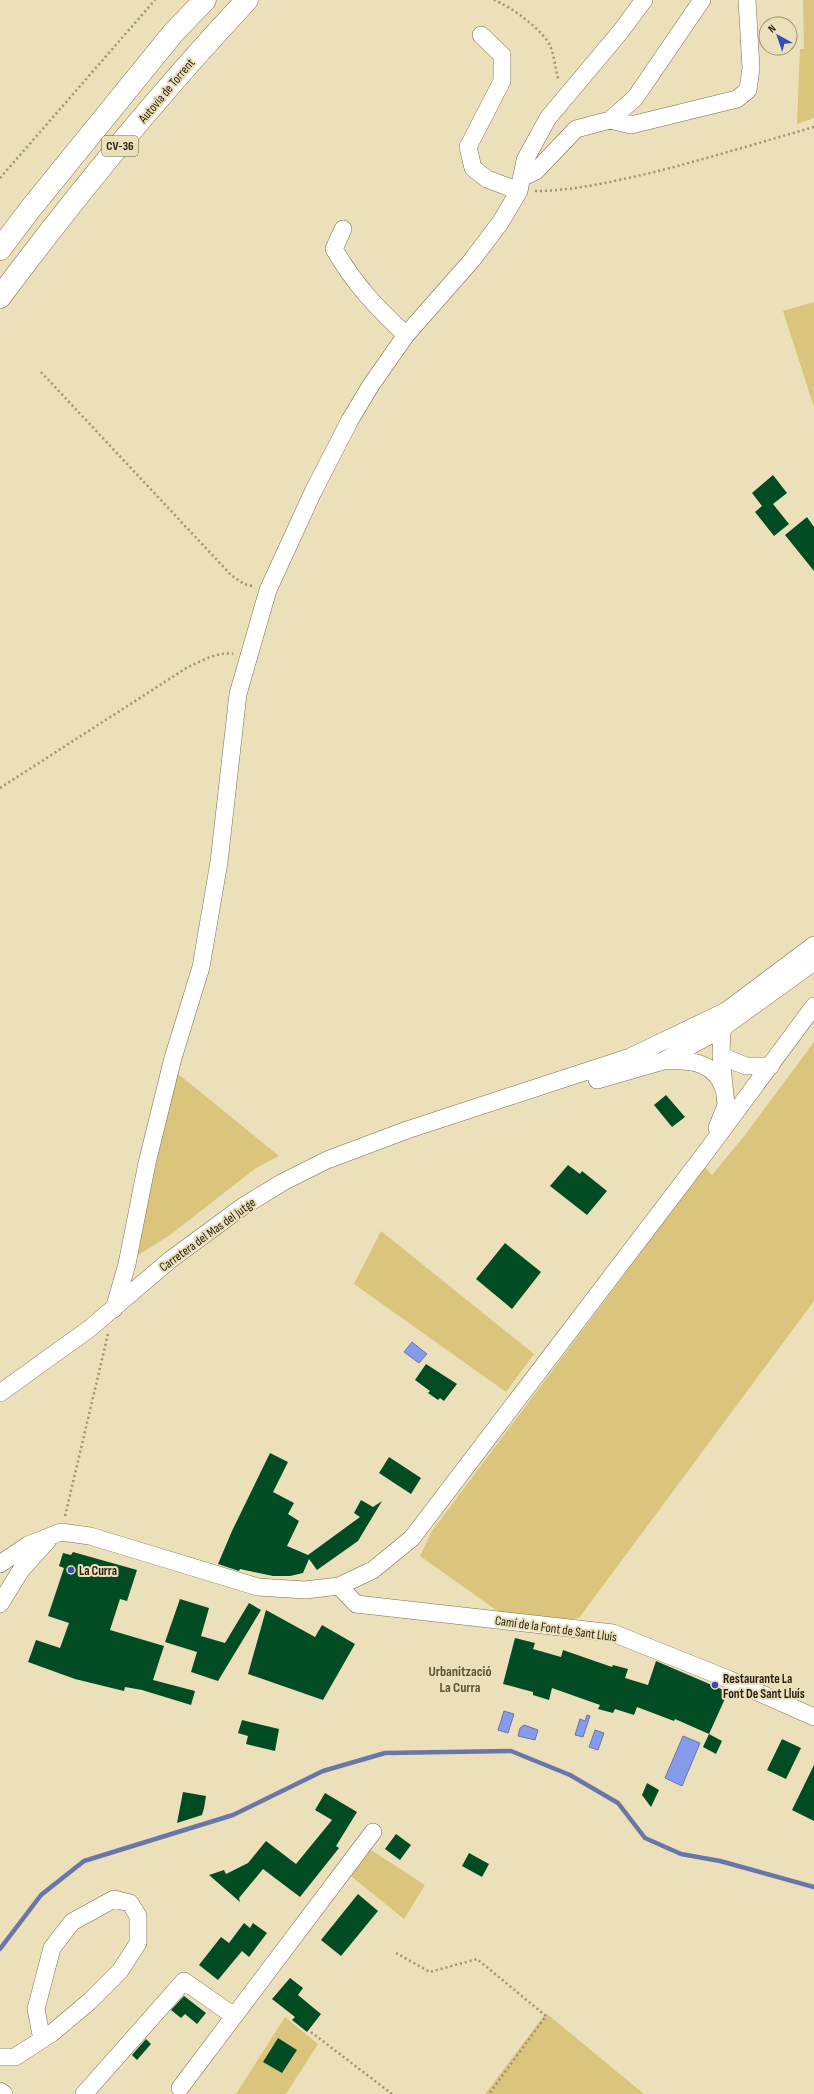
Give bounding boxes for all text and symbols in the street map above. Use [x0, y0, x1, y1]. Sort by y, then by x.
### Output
north arrow [758, 16, 798, 56]
text: N [765, 22, 778, 36]
street label: Autovia de Torrent [135, 55, 198, 127]
road number: CV-36 [102, 136, 138, 156]
street label: Carretera del Mas del Jutge [156, 1194, 259, 1275]
place label: La Curra [79, 1563, 117, 1579]
marker: La Curra [66, 1565, 76, 1575]
street label: Camí de la Font de Sant Lluís [494, 1613, 618, 1645]
district label: Urbanització La Curra [428, 1663, 492, 1696]
place label: Restaurante La Font De Sant Lluís [723, 1671, 805, 1702]
marker: Restaurante La Font De Sant Lluís [710, 1680, 720, 1690]

